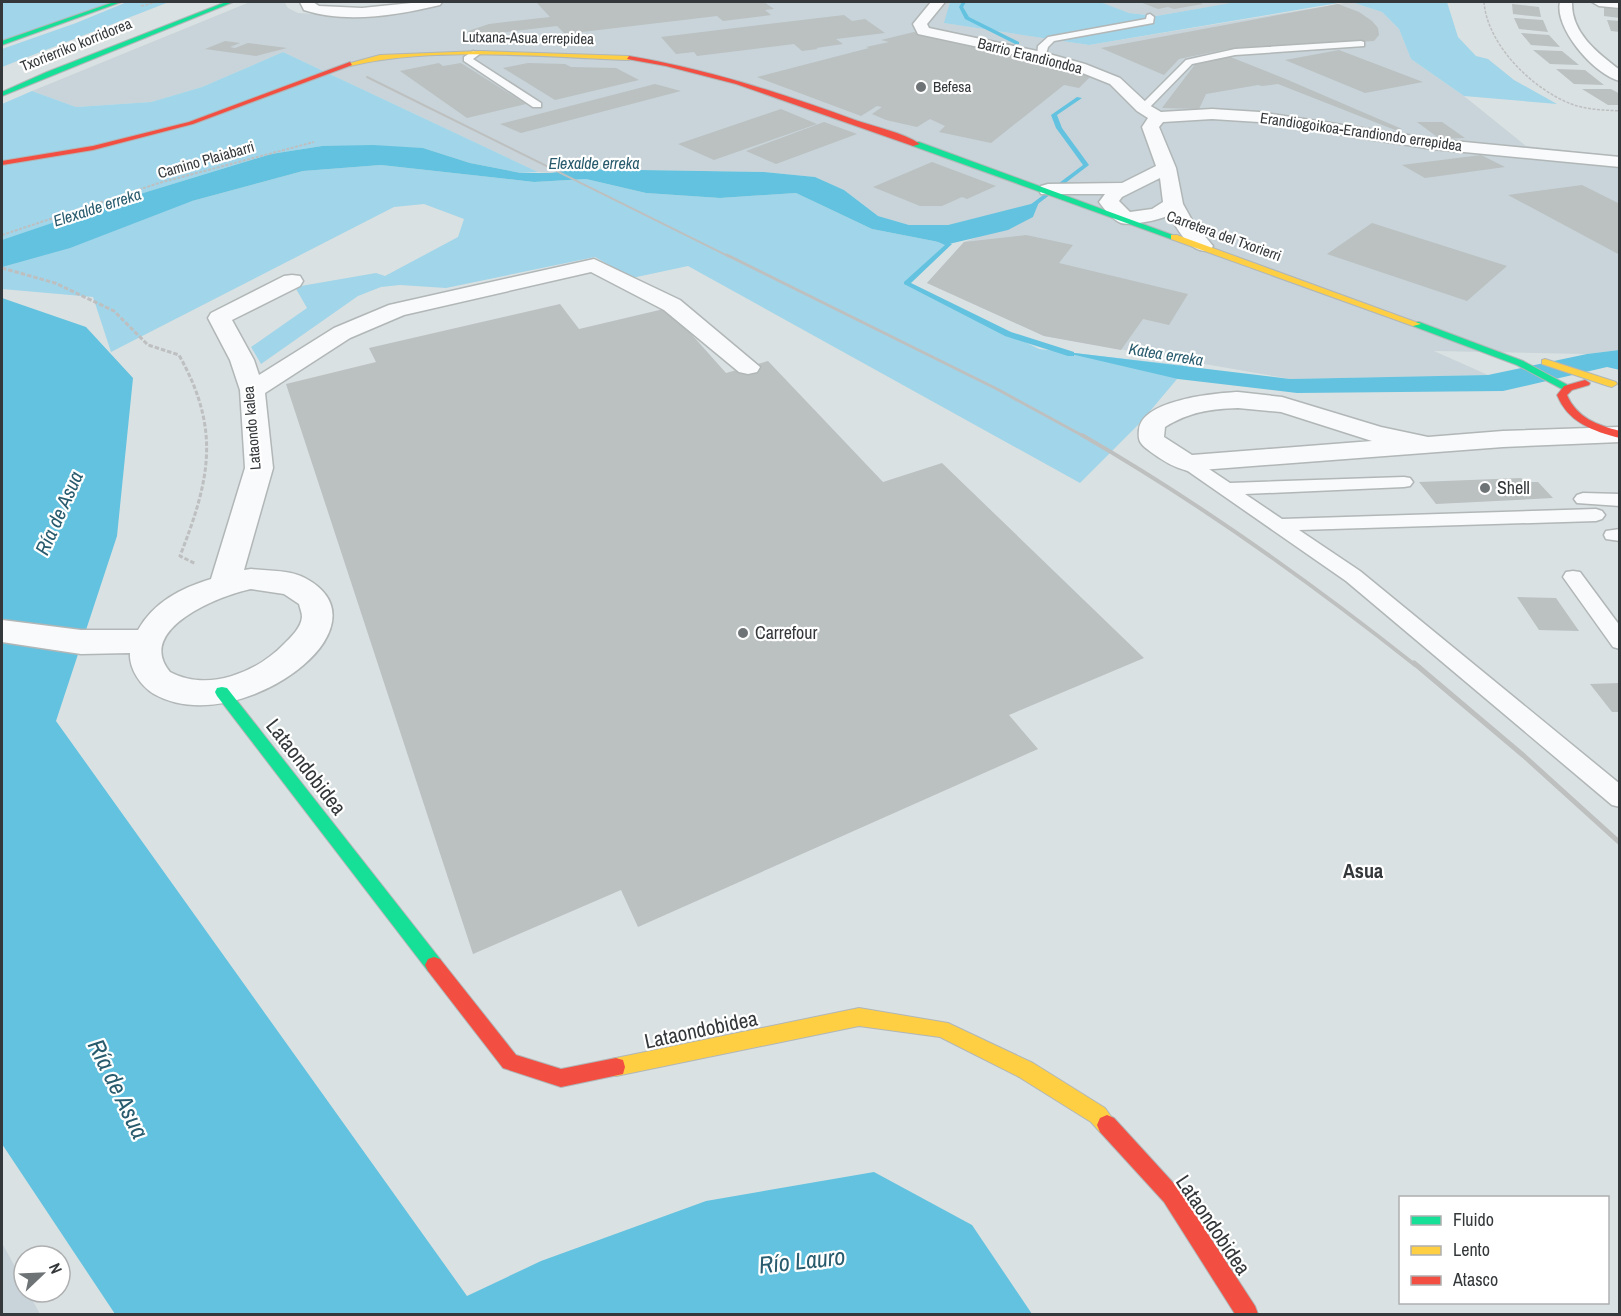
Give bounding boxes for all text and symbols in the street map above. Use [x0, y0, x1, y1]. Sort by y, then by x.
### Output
street label: Txorierriko korridorea [17, 13, 135, 76]
street label: Lutxana-Asua errepidea [462, 26, 594, 49]
street label: Barrio Erandiondoa [975, 32, 1085, 79]
place label: Befesa [933, 76, 971, 97]
marker: Befesa [914, 80, 928, 94]
street label: Erandiogoikoa-Erandiondo errepidea [1259, 107, 1464, 156]
street label: Camino Plaiabarri [155, 136, 257, 183]
water label: Elexalde erreka [548, 152, 640, 174]
water label: Elexalde erreka [50, 182, 144, 232]
street label: Carretera del Txorierri [1164, 205, 1285, 266]
water label: Katea erreka [1127, 337, 1205, 371]
street label: Lataondo kalea [237, 385, 266, 471]
water label: Ría de Asua [28, 467, 89, 559]
place label: Shell [1497, 475, 1530, 500]
marker: Shell [1478, 481, 1492, 495]
place label: Carrefour [755, 620, 817, 645]
marker: Carrefour [736, 626, 750, 640]
street label: Lataondobidea [260, 712, 353, 821]
district label: Asua [1343, 857, 1383, 884]
street label: Lataondobidea [642, 1003, 761, 1056]
water label: Ría de Asua [81, 1033, 157, 1144]
street label: Lataondobidea [1169, 1169, 1258, 1281]
legend [1399, 1196, 1609, 1304]
text: Fluido [1453, 1207, 1494, 1232]
text: Lento [1453, 1237, 1490, 1262]
water label: Río Lauro [757, 1240, 847, 1280]
north arrow [12, 1244, 72, 1304]
text: N [44, 1259, 68, 1277]
text: Atasco [1452, 1267, 1498, 1292]

